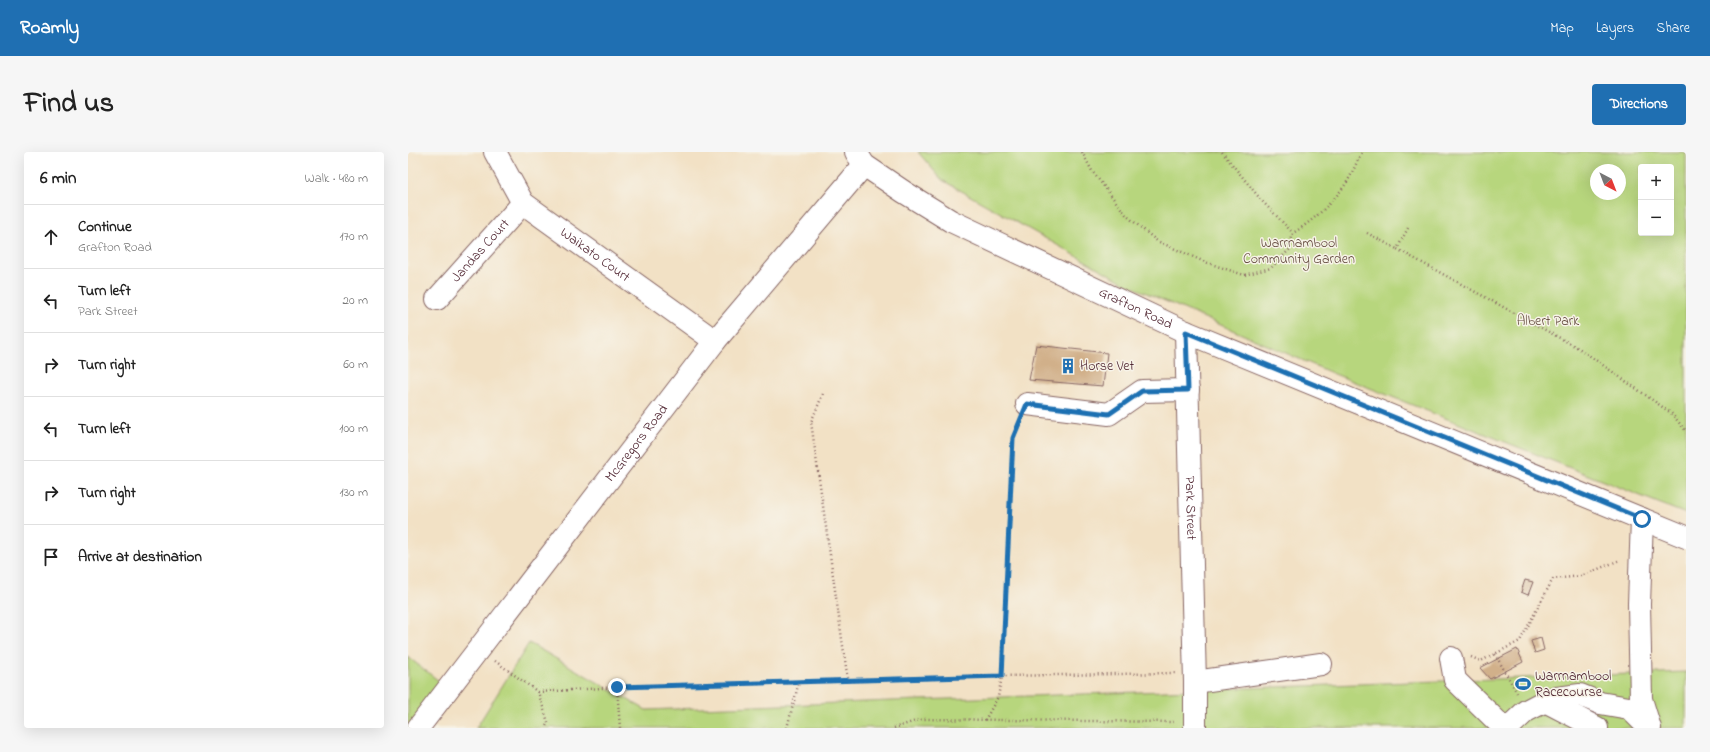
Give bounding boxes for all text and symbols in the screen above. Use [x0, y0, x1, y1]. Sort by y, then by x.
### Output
text: Roamly [20, 15, 79, 42]
text: Map [1550, 18, 1574, 39]
text: Layers [1596, 18, 1634, 39]
text: Share [1656, 18, 1690, 39]
text: Find us [24, 84, 114, 125]
button: Directions [1592, 84, 1686, 125]
north arrow [1590, 164, 1626, 200]
map controls [1638, 164, 1674, 236]
button: + [1638, 164, 1674, 200]
text: 6 min [40, 166, 76, 191]
text: Walk · 480 m [305, 169, 368, 188]
button: − [1638, 200, 1674, 236]
street label: Jandas Court [446, 214, 515, 287]
text: Continue [78, 216, 132, 238]
street label: Waikato Court [556, 222, 635, 288]
icon: ahead [40, 226, 62, 248]
text: 170 m [340, 227, 368, 246]
park label: Warrnambool Community Garden [1243, 233, 1355, 271]
text: Grafton Road [78, 238, 152, 257]
text: Turn left [78, 280, 131, 302]
street label: Grafton Road [1095, 282, 1176, 335]
icon: left [40, 290, 62, 312]
text: 20 m [343, 291, 368, 310]
text: Park Street [78, 302, 138, 321]
park label: Albert Park [1517, 311, 1580, 332]
icon: right [40, 354, 62, 376]
text: Turn right [78, 354, 136, 376]
text: 60 m [343, 355, 368, 374]
place label: Horse Vet [1080, 356, 1135, 377]
building icon: Horse Vet [1059, 357, 1077, 375]
street label: McGregors Road [600, 400, 673, 487]
icon: left [40, 418, 62, 440]
text: Turn left [78, 418, 131, 440]
text: 100 m [339, 419, 368, 438]
street label: Park Street [1179, 476, 1202, 541]
icon: right [40, 482, 62, 504]
text: Turn right [78, 482, 136, 504]
text: 130 m [340, 483, 368, 502]
route start [1633, 510, 1651, 528]
icon: arrive [40, 546, 62, 568]
text: Arrive at destination [78, 546, 202, 568]
place label: Warrnambool Racecourse [1535, 666, 1611, 703]
sports icon: Warrnambool Racecourse [1514, 675, 1532, 693]
route end [608, 678, 626, 696]

